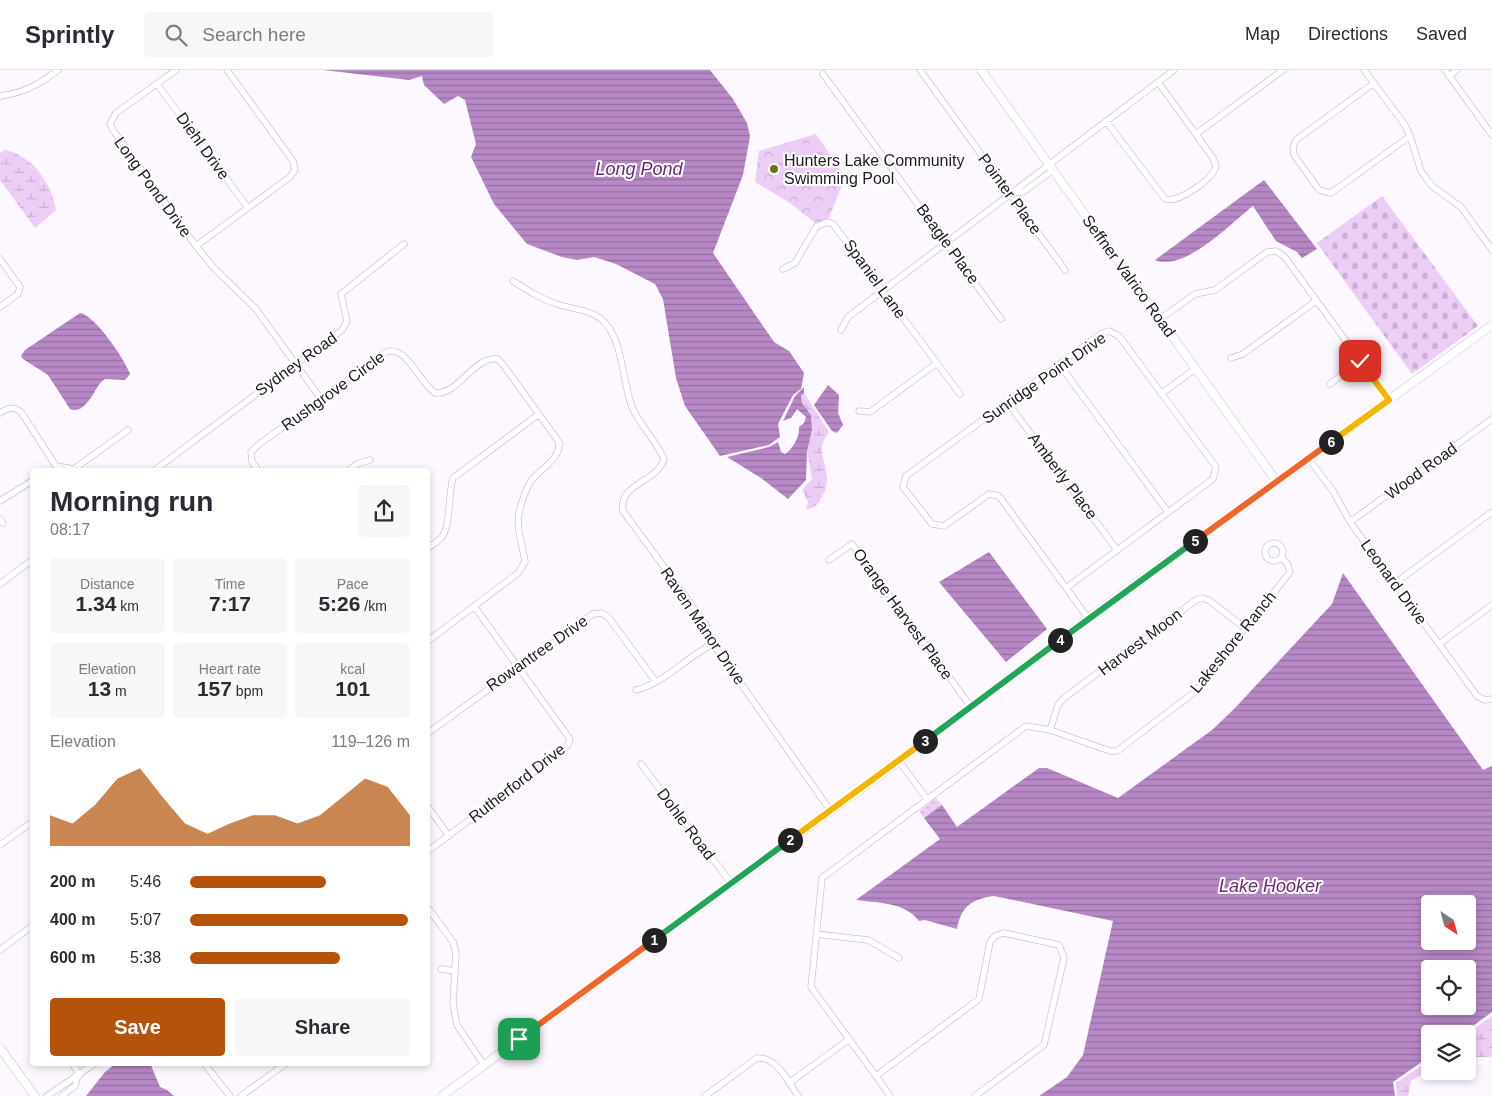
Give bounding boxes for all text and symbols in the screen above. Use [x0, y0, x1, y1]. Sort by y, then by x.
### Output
search box [144, 12, 494, 57]
text: Sprintly [25, 21, 114, 48]
icon: search [162, 21, 190, 49]
text: Search here [202, 24, 306, 45]
text: Map [1245, 24, 1280, 44]
text: Directions [1308, 24, 1388, 44]
text: Saved [1416, 24, 1467, 44]
street label: Diehl Drive [173, 109, 233, 183]
street label: Long Pond Drive [111, 134, 195, 240]
street label: Pointer Place [975, 151, 1045, 238]
place label: Hunters Lake Community Swimming Pool [784, 152, 965, 187]
water label: Long Pond [595, 159, 684, 179]
marker: Hunters Lake Community Swimming Pool [768, 163, 780, 175]
street label: Beagle Place [913, 201, 983, 287]
street label: Seffner Valrico Road [1079, 212, 1179, 340]
street label: Spaniel Lane [841, 236, 909, 322]
street label: Sydney Road [252, 329, 340, 399]
street label: Sunridge Point Drive [979, 329, 1109, 427]
pin [1339, 340, 1381, 382]
icon: check [1346, 347, 1374, 375]
street label: Rushgrove Circle [278, 348, 388, 434]
street label: Amberly Place [1025, 430, 1101, 522]
pin: 6 [1318, 430, 1344, 454]
text: 6 [1328, 434, 1335, 450]
street label: Wood Road [1382, 439, 1460, 503]
button: share [358, 485, 410, 537]
text: Morning run [50, 486, 213, 517]
text: 08:17 [50, 521, 90, 538]
pin: 5 [1182, 528, 1208, 554]
text: 5 [1192, 533, 1199, 549]
street label: Leonard Drive [1358, 536, 1430, 628]
street label: Orange Harvest Place [850, 545, 956, 683]
street label: Raven Manor Drive [657, 564, 749, 688]
text: Distance [80, 576, 135, 592]
text: Time [215, 576, 245, 592]
text: Pace [337, 576, 369, 592]
street label: Lakeshore Ranch [1187, 588, 1279, 696]
text: 1.34 [76, 592, 116, 615]
text: 7:17 [209, 592, 251, 615]
text: 5:26 [318, 592, 360, 615]
text: km [116, 598, 139, 614]
text: /km [360, 598, 387, 614]
street label: Harvest Moon [1095, 605, 1185, 679]
street label: Rowantree Drive [483, 612, 591, 694]
pin: 4 [1048, 628, 1072, 652]
text: 4 [1057, 632, 1064, 648]
text: Elevation [79, 661, 136, 677]
text: Heart rate [199, 661, 261, 677]
text: kcal [340, 661, 365, 677]
text: 13 [88, 677, 111, 700]
text: 157 [197, 677, 232, 700]
text: 101 [335, 677, 370, 700]
text: m [111, 683, 127, 699]
text: bpm [232, 683, 263, 699]
pin: 3 [912, 728, 938, 754]
text: Elevation [50, 733, 116, 750]
text: 119–126 m [331, 733, 410, 750]
text: 3 [922, 733, 929, 749]
street label: Rutherford Drive [466, 740, 569, 826]
street label: Dohle Road [654, 785, 718, 863]
pin: 2 [778, 828, 802, 852]
text: 2 [787, 832, 794, 848]
text: 200 m [50, 873, 95, 890]
text: 5:46 [130, 873, 161, 890]
water label: Lake Hooker [1219, 876, 1322, 896]
north arrow [1421, 895, 1476, 950]
map controls [1421, 895, 1476, 1080]
text: 400 m [50, 911, 95, 928]
text: 5:07 [130, 911, 161, 928]
pin: 1 [642, 928, 666, 952]
text: 1 [651, 932, 658, 948]
text: 600 m [50, 949, 95, 966]
text: 5:38 [130, 949, 161, 966]
button: locate [1421, 960, 1476, 1015]
button: Save [50, 998, 225, 1056]
button: Share [235, 998, 410, 1056]
pin [498, 1018, 540, 1060]
icon: arrive [505, 1025, 533, 1053]
button: layers [1421, 1025, 1476, 1080]

